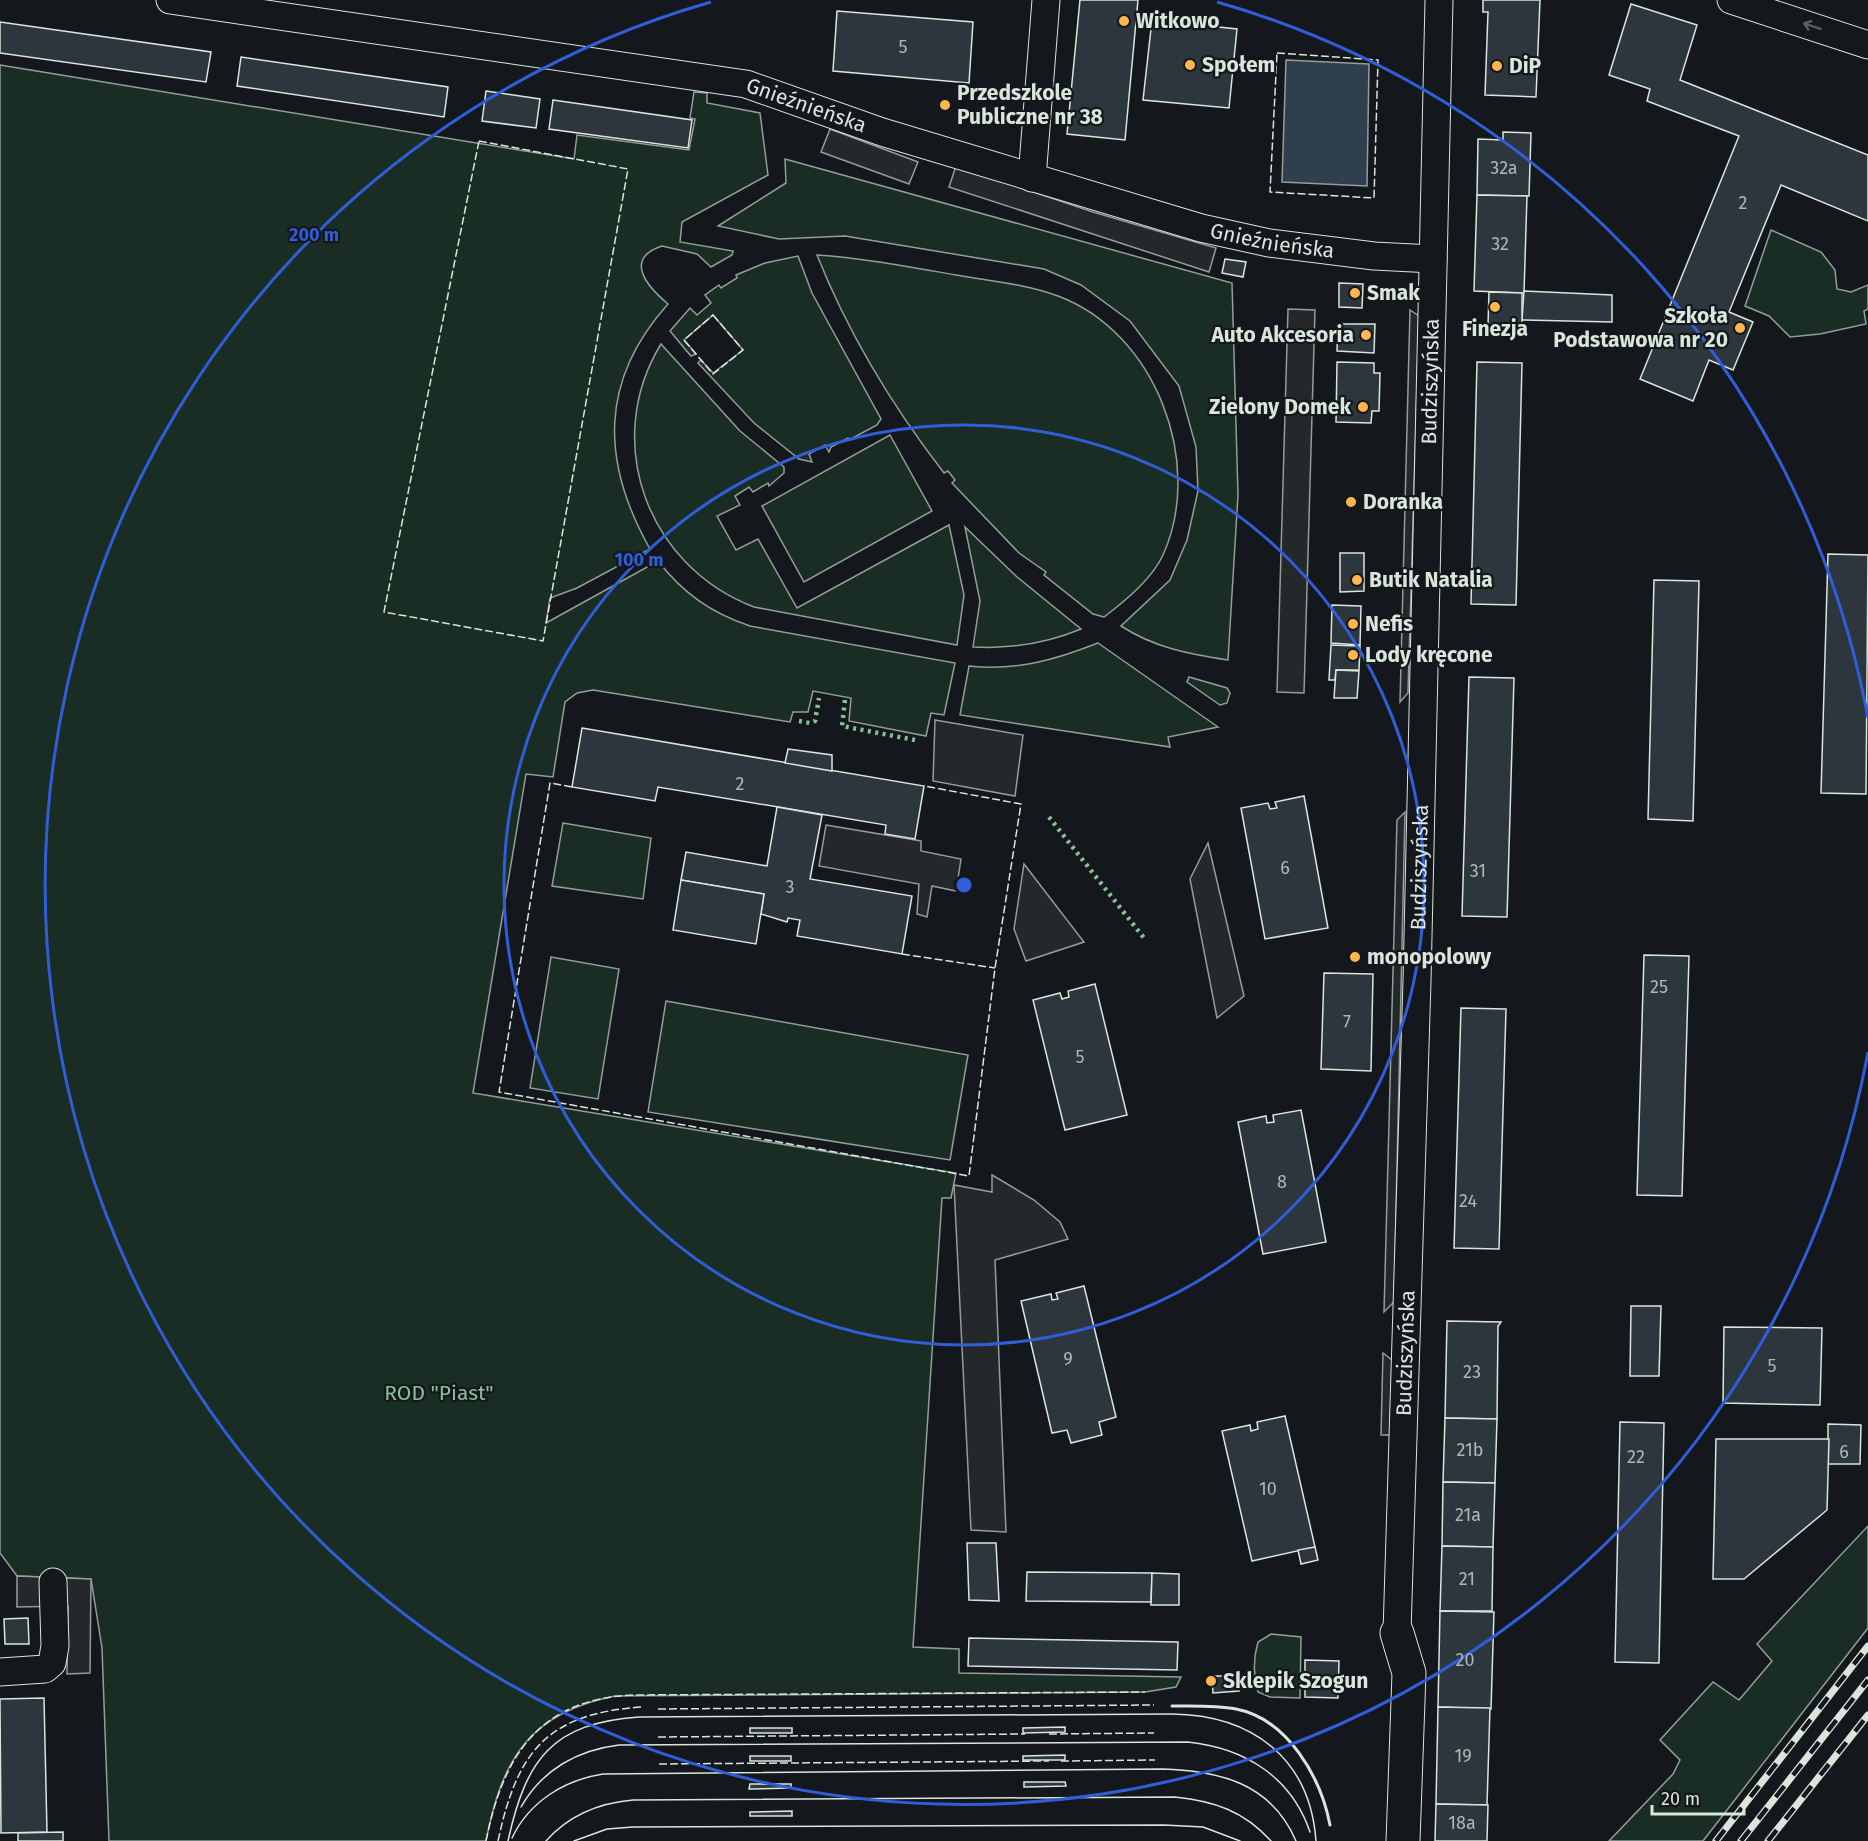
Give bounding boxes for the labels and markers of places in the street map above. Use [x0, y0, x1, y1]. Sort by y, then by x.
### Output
place label: Witkowo [1136, 8, 1219, 34]
marker: Witkowo [1117, 14, 1131, 28]
place label: Społem [1202, 52, 1275, 78]
place label: DiP [1509, 53, 1542, 79]
marker: Społem [1183, 58, 1197, 72]
marker: DiP [1490, 59, 1504, 73]
place label: Przedszkole Publiczne nr 38 [957, 80, 1103, 130]
marker: Przedszkole Publiczne nr 38 [938, 98, 952, 112]
place label: Smak [1367, 280, 1420, 306]
marker: Smak [1348, 286, 1362, 300]
marker: Finezja [1488, 300, 1502, 314]
place label: Szkoła Podstawowa nr 20 [1553, 303, 1728, 353]
place label: Finezja [1462, 316, 1528, 342]
marker: Szkoła Podstawowa nr 20 [1733, 321, 1747, 335]
place label: Auto Akcesoria [1210, 322, 1354, 348]
marker: Auto Akcesoria [1359, 328, 1373, 342]
place label: Zielony Domek [1209, 394, 1351, 420]
marker: Zielony Domek [1356, 400, 1370, 414]
place label: Doranka [1363, 489, 1443, 515]
marker: Doranka [1344, 495, 1358, 509]
place label: Butik Natalia [1369, 567, 1493, 593]
marker: Butik Natalia [1350, 573, 1364, 587]
place label: Nefis [1365, 611, 1413, 637]
marker: Nefis [1346, 617, 1360, 631]
place label: Lody kręcone [1365, 642, 1493, 668]
marker: Lody kręcone [1346, 648, 1360, 662]
centre of rings [954, 875, 974, 895]
place label: monopolowy [1367, 944, 1491, 970]
marker: monopolowy [1348, 950, 1362, 964]
place label: Sklepik Szogun [1223, 1668, 1368, 1694]
marker: Sklepik Szogun [1204, 1674, 1218, 1688]

